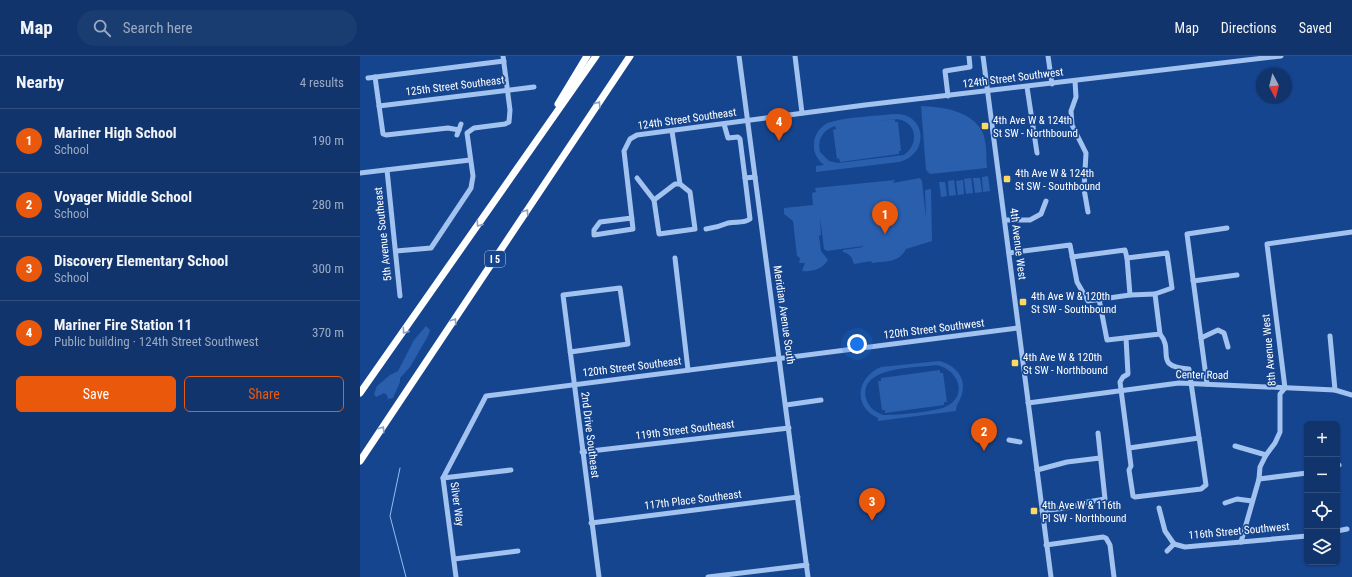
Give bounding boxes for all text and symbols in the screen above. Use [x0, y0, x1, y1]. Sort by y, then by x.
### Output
search box [77, 10, 357, 46]
text: Map [20, 16, 53, 39]
icon: search [91, 17, 113, 39]
text: Search here [123, 19, 193, 37]
text: Map [1175, 20, 1199, 36]
text: Directions [1221, 20, 1277, 36]
text: Saved [1299, 20, 1332, 36]
street label: 124th Street Southwest [962, 65, 1064, 91]
north arrow [1256, 68, 1292, 104]
text: Nearby [16, 72, 64, 92]
street label: 125th Street Southeast [405, 73, 505, 99]
text: 4 results [300, 75, 344, 90]
one-way arrow [593, 101, 600, 108]
street label: 124th Street Southeast [637, 106, 737, 132]
pin: 4 [766, 108, 792, 141]
place label: 4th Ave W & 124th St SW - Northbound [993, 114, 1078, 140]
marker: 4th Ave W & 124th St SW - Northbound [980, 121, 990, 131]
text: Mariner High School [54, 124, 177, 142]
text: 1 [26, 133, 32, 148]
text: 190 m [312, 133, 344, 148]
text: School [54, 142, 89, 157]
place label: 4th Ave W & 124th St SW - Southbound [1015, 167, 1101, 193]
marker: 4th Ave W & 124th St SW - Southbound [1002, 174, 1012, 184]
street label: 5th Avenue Southeast [372, 186, 394, 282]
text: Voyager Middle School [54, 188, 192, 206]
text: 2 [26, 197, 32, 212]
text: 280 m [312, 197, 344, 212]
pin: 1 [872, 201, 898, 234]
text: School [54, 206, 89, 221]
street label: 4th Avenue West [1007, 207, 1029, 281]
one-way arrow [521, 210, 528, 217]
one-way arrow [476, 220, 484, 227]
road number: I 5 [485, 251, 505, 267]
text: Discovery Elementary School [54, 252, 228, 270]
text: 3 [26, 261, 32, 276]
text: 300 m [312, 261, 344, 276]
street label: Meridian Avenue South [771, 265, 797, 365]
text: School [54, 270, 89, 285]
place label: 4th Ave W & 120th St SW - Southbound [1031, 290, 1117, 316]
marker: 4th Ave W & 120th St SW - Southbound [1018, 297, 1028, 307]
street label: 8th Avenue West [1259, 313, 1279, 387]
text: Mariner Fire Station 11 [54, 316, 192, 334]
street label: 120th Street Southwest [883, 316, 985, 342]
one-way arrow [449, 318, 456, 325]
text: 4 [26, 325, 32, 340]
text: 370 m [312, 325, 344, 340]
one-way arrow [402, 327, 410, 334]
text: Public building · 124th Street Southwest [54, 334, 259, 349]
your location [847, 334, 867, 354]
place label: 4th Ave W & 120th St SW - Northbound [1023, 351, 1108, 377]
street label: 120th Street Southeast [582, 354, 682, 380]
marker: 4th Ave W & 120th St SW - Northbound [1010, 358, 1020, 368]
street label: Center Road [1175, 368, 1229, 382]
button: Save [16, 376, 176, 412]
button: Share [184, 376, 344, 412]
street label: 2nd Drive Southeast [578, 391, 602, 479]
street label: 119th Street Southeast [635, 417, 735, 443]
pin: 2 [971, 418, 997, 451]
map controls [1304, 421, 1340, 565]
button: + [1304, 421, 1340, 457]
one-way arrow [377, 426, 384, 433]
button: − [1304, 457, 1340, 493]
street label: Silver Way [447, 481, 467, 527]
street label: 117th Place Southeast [644, 488, 742, 512]
pin: 3 [859, 488, 885, 521]
button: locate [1304, 493, 1340, 529]
place label: 4th Ave W & 116th Pl SW - Northbound [1042, 499, 1127, 525]
marker: 4th Ave W & 116th Pl SW - Northbound [1029, 506, 1039, 516]
street label: 116th Street Southwest [1188, 520, 1290, 542]
button: layers [1304, 529, 1340, 565]

